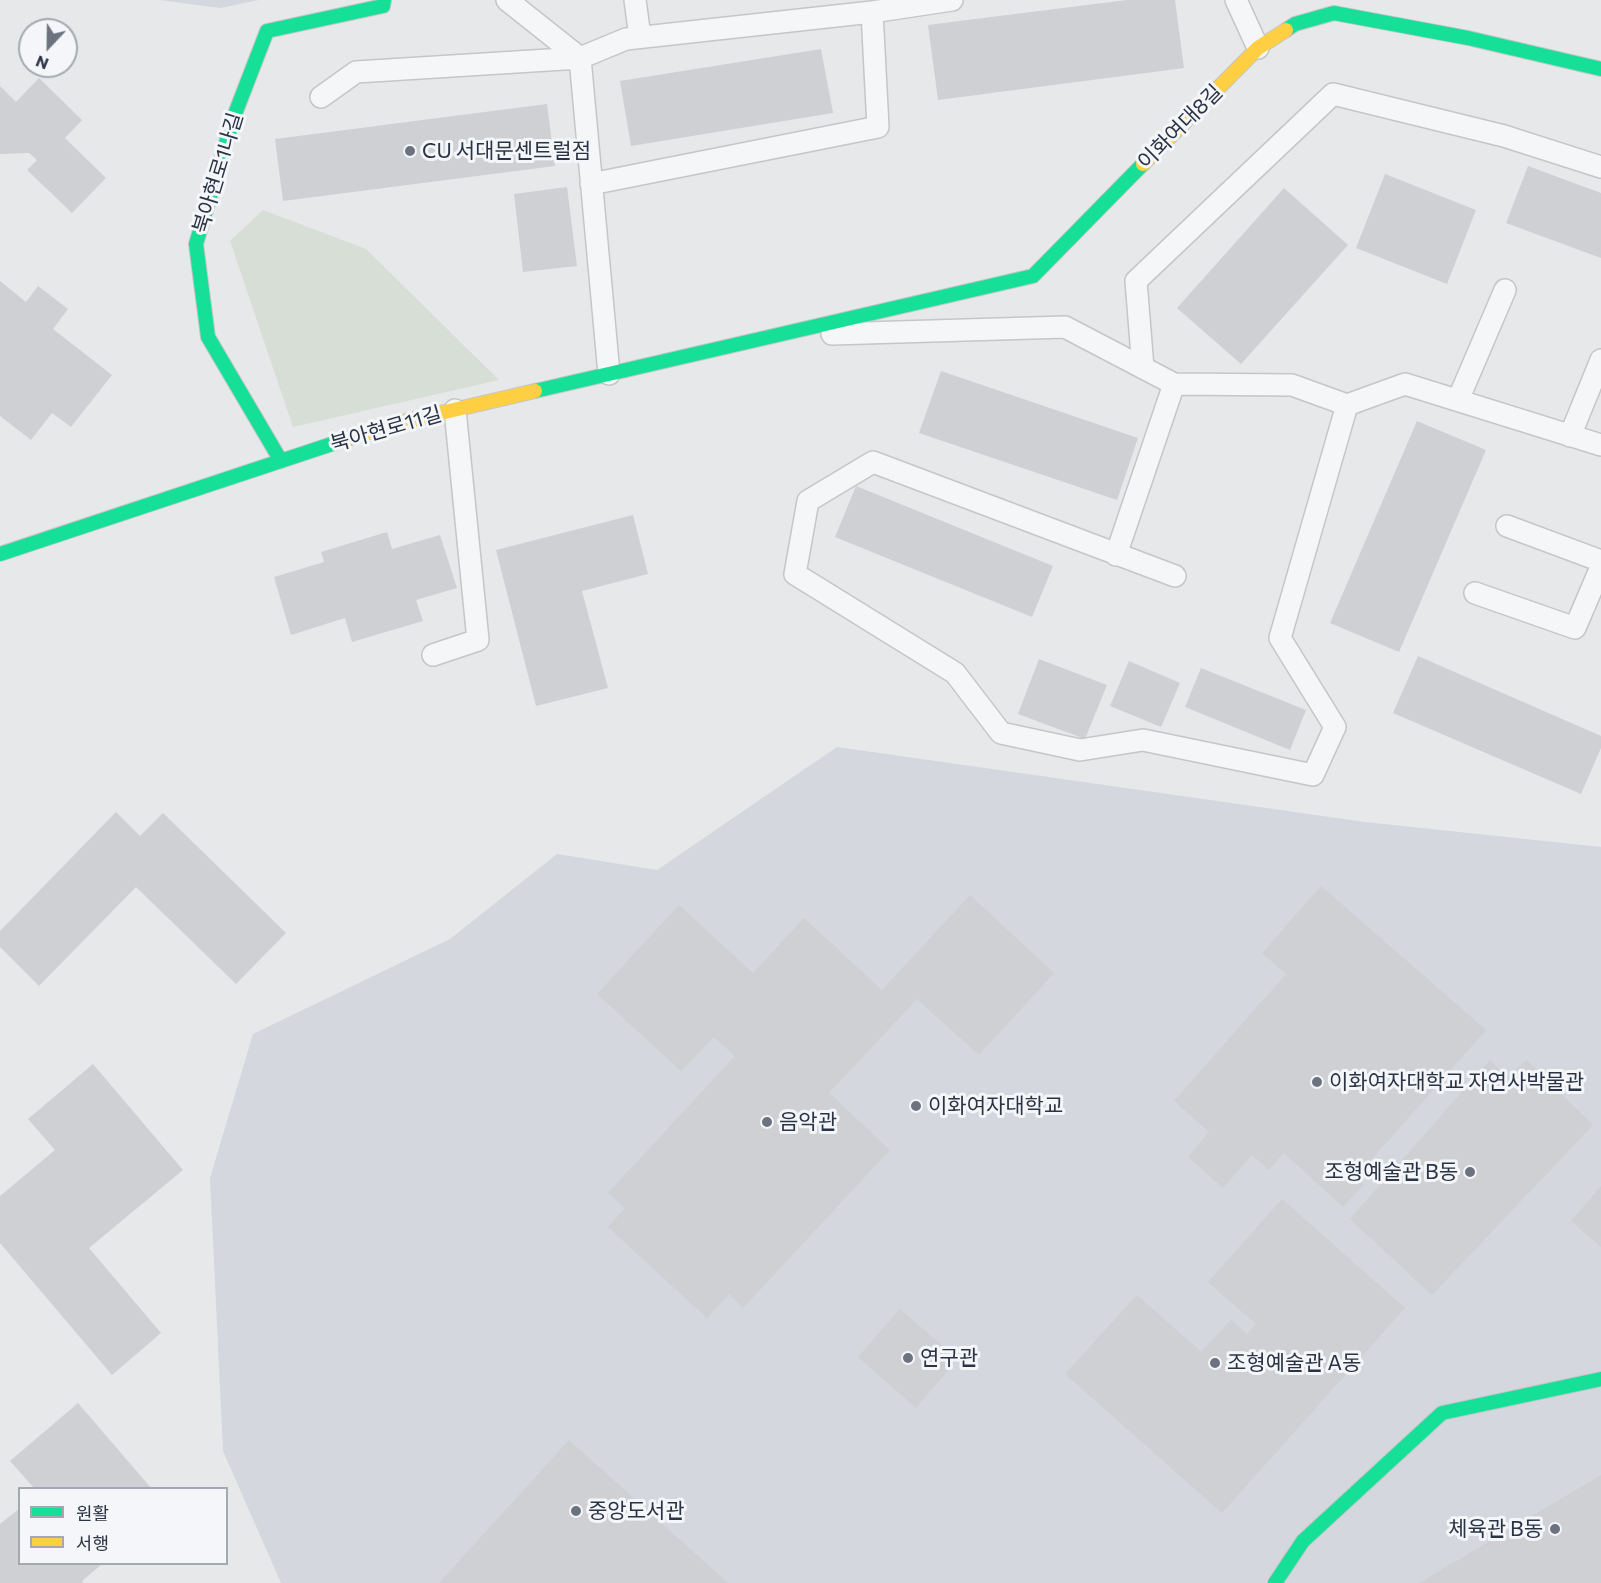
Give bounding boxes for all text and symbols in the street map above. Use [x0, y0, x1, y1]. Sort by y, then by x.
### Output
north arrow [18, 18, 78, 78]
text: N [33, 52, 51, 74]
street label: 이화여대8길 [1132, 79, 1228, 175]
street label: 북아현로1나길 [188, 110, 248, 236]
place label: CU 서대문센트럴점 [422, 138, 591, 164]
marker: CU 서대문센트럴점 [403, 144, 417, 158]
street label: 북아현로11길 [327, 401, 445, 457]
place label: 이화여자대학교 자연사박물관 [1329, 1069, 1584, 1095]
marker: 이화여자대학교 자연사박물관 [1310, 1075, 1324, 1089]
place label: 이화여자대학교 [928, 1093, 1063, 1119]
marker: 이화여자대학교 [909, 1099, 923, 1113]
place label: 음악관 [779, 1109, 837, 1135]
marker: 음악관 [760, 1115, 774, 1129]
place label: 조형예술관 B동 [1325, 1159, 1458, 1185]
marker: 조형예술관 B동 [1463, 1165, 1477, 1179]
place label: 연구관 [920, 1345, 978, 1371]
place label: 조형예술관 A동 [1227, 1350, 1361, 1376]
marker: 연구관 [901, 1351, 915, 1365]
marker: 조형예술관 A동 [1208, 1356, 1222, 1370]
legend [18, 1487, 228, 1565]
place label: 중앙도서관 [588, 1498, 685, 1524]
text: 원활 [76, 1502, 109, 1524]
marker: 중앙도서관 [569, 1504, 583, 1518]
place label: 체육관 B동 [1448, 1516, 1543, 1542]
marker: 체육관 B동 [1548, 1522, 1562, 1536]
text: 서행 [76, 1532, 109, 1554]

